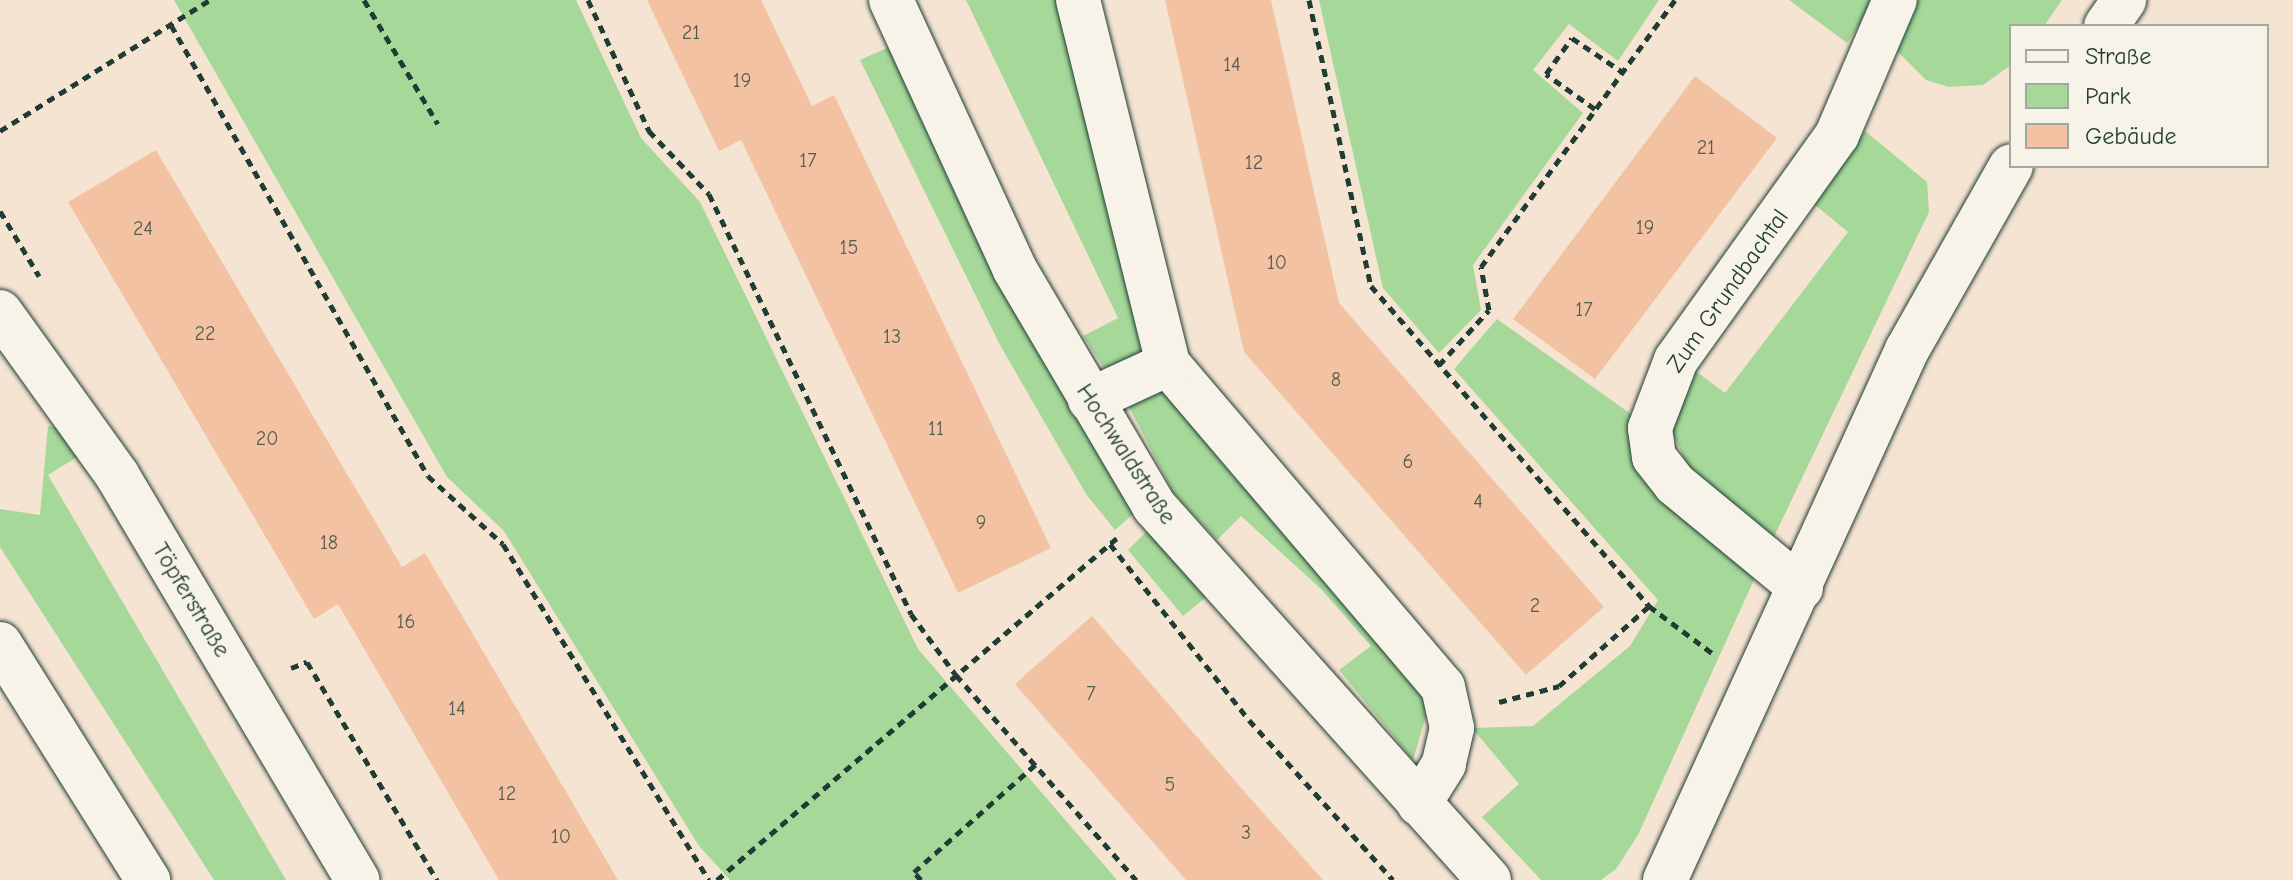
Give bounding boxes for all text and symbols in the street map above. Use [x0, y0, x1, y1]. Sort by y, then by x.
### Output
house number: 21 [682, 20, 700, 44]
legend [2009, 24, 2269, 168]
text: Straße [2085, 42, 2151, 70]
house number: 14 [1223, 52, 1241, 76]
house number: 19 [733, 68, 751, 92]
text: Park [2085, 82, 2131, 110]
text: Gebäude [2085, 122, 2176, 150]
house number: 21 [1697, 135, 1715, 159]
house number: 17 [799, 148, 817, 172]
house number: 12 [1245, 150, 1263, 174]
street label: Zum Grundbachtal [1661, 204, 1795, 378]
house number: 19 [1636, 215, 1654, 239]
house number: 24 [133, 216, 153, 240]
house number: 15 [840, 235, 858, 259]
house number: 10 [1267, 250, 1287, 274]
house number: 17 [1575, 297, 1593, 321]
house number: 22 [195, 321, 215, 345]
house number: 13 [883, 324, 901, 348]
house number: 8 [1331, 367, 1341, 391]
street label: Hochwaldstraße [1070, 378, 1182, 530]
house number: 11 [928, 416, 944, 440]
house number: 20 [256, 426, 278, 450]
house number: 6 [1403, 449, 1413, 473]
house number: 4 [1473, 489, 1483, 513]
house number: 9 [976, 510, 986, 534]
house number: 18 [320, 530, 338, 554]
street label: Töpferstraße [146, 538, 236, 662]
house number: 2 [1530, 593, 1540, 617]
house number: 16 [397, 609, 415, 633]
house number: 7 [1086, 681, 1096, 705]
house number: 14 [448, 696, 466, 720]
house number: 5 [1165, 772, 1175, 796]
house number: 12 [498, 781, 516, 805]
house number: 3 [1241, 820, 1251, 844]
house number: 10 [551, 824, 571, 848]

